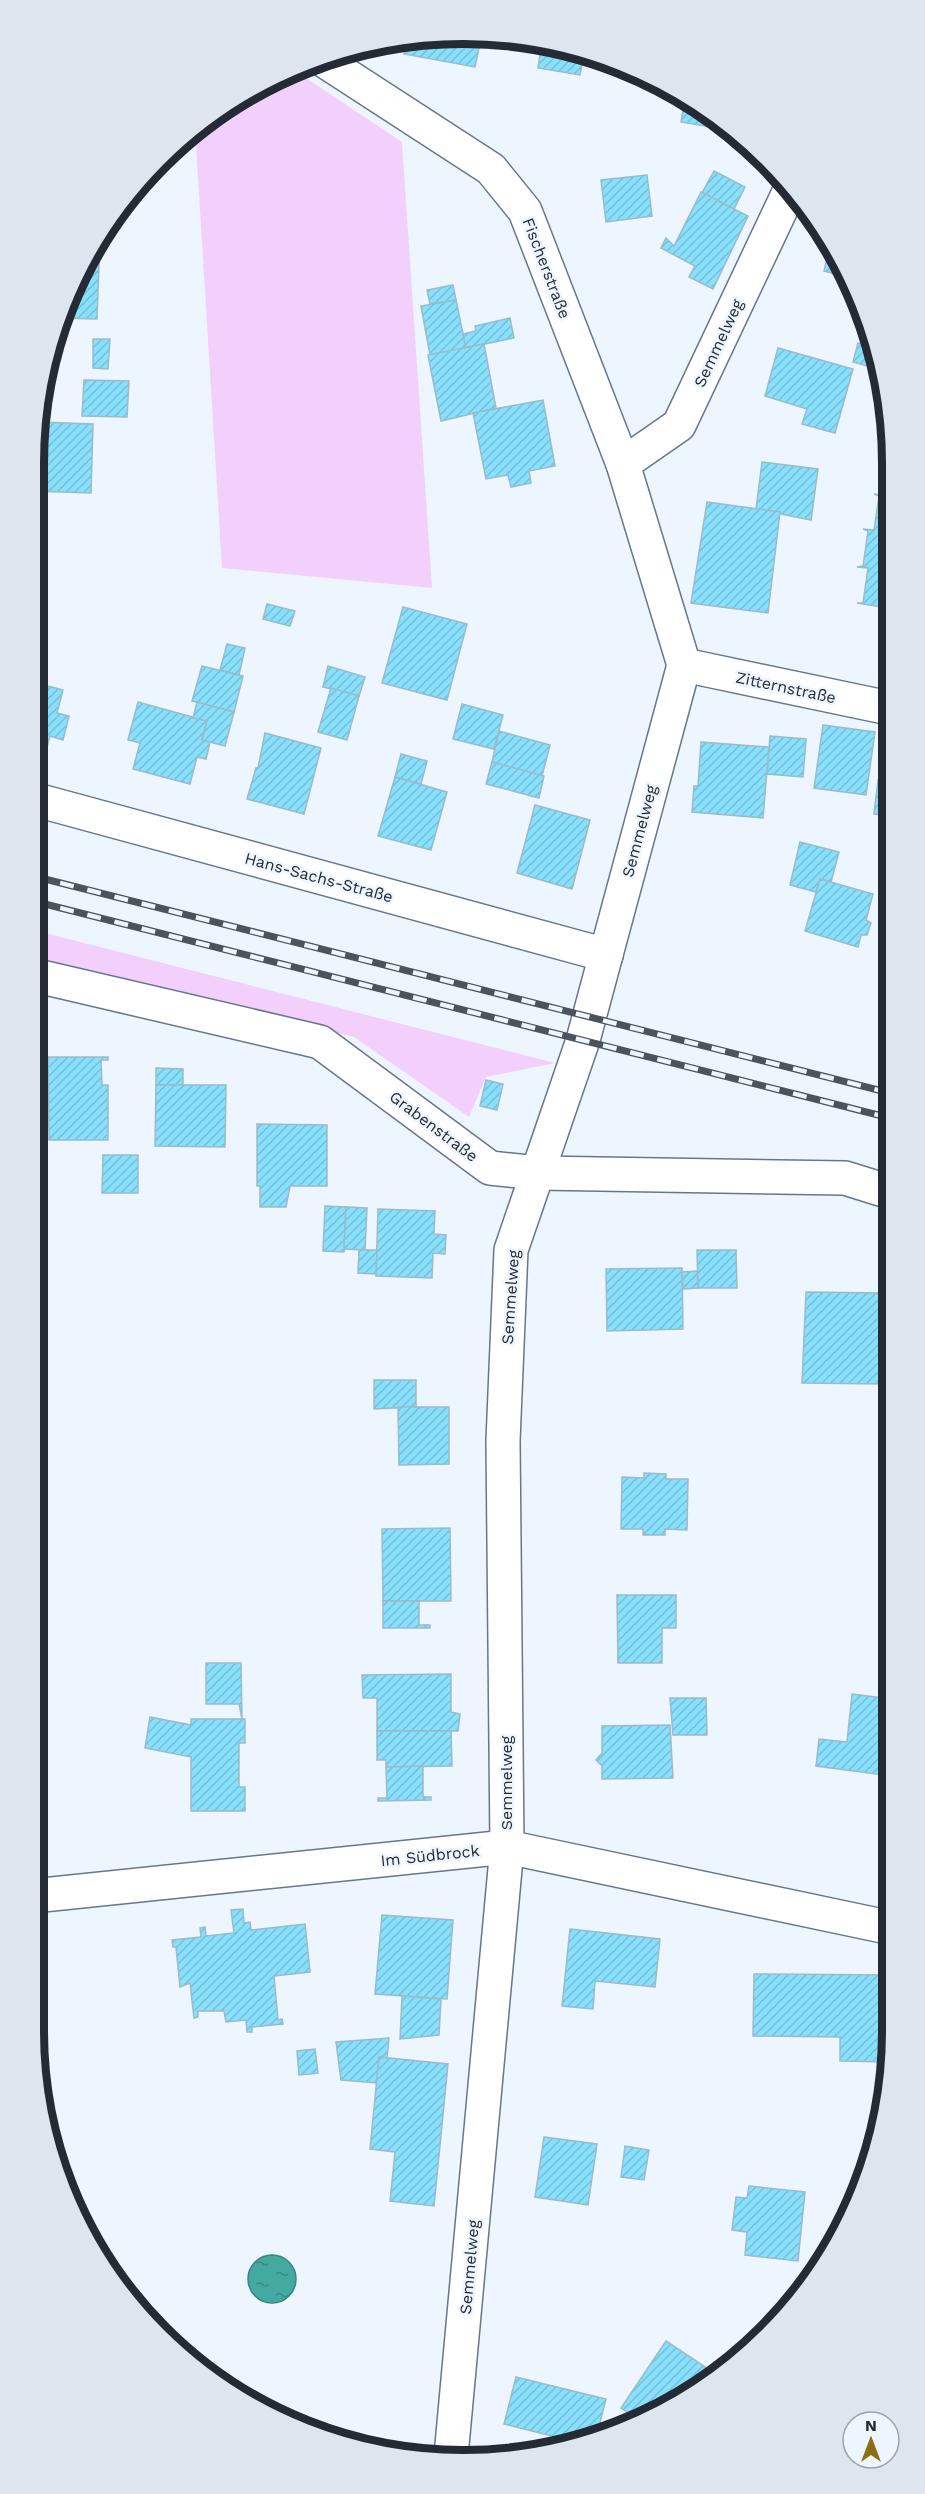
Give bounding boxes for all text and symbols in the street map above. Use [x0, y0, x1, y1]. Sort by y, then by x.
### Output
street label: Fischerstraße [519, 215, 574, 321]
street label: Semmelweg [690, 296, 747, 390]
street label: Zitternstraße [734, 668, 838, 707]
street label: Semmelweg [618, 782, 661, 879]
street label: Hans-Sachs-Straße [243, 849, 395, 906]
street label: Grabenstraße [386, 1087, 482, 1166]
street label: Semmelweg [498, 1249, 523, 1345]
street label: Semmelweg [497, 1735, 516, 1830]
street label: Im Südbrock [380, 1841, 480, 1870]
street label: Semmelweg [456, 2219, 483, 2315]
north arrow [841, 2410, 901, 2470]
text: N [865, 2416, 877, 2435]

